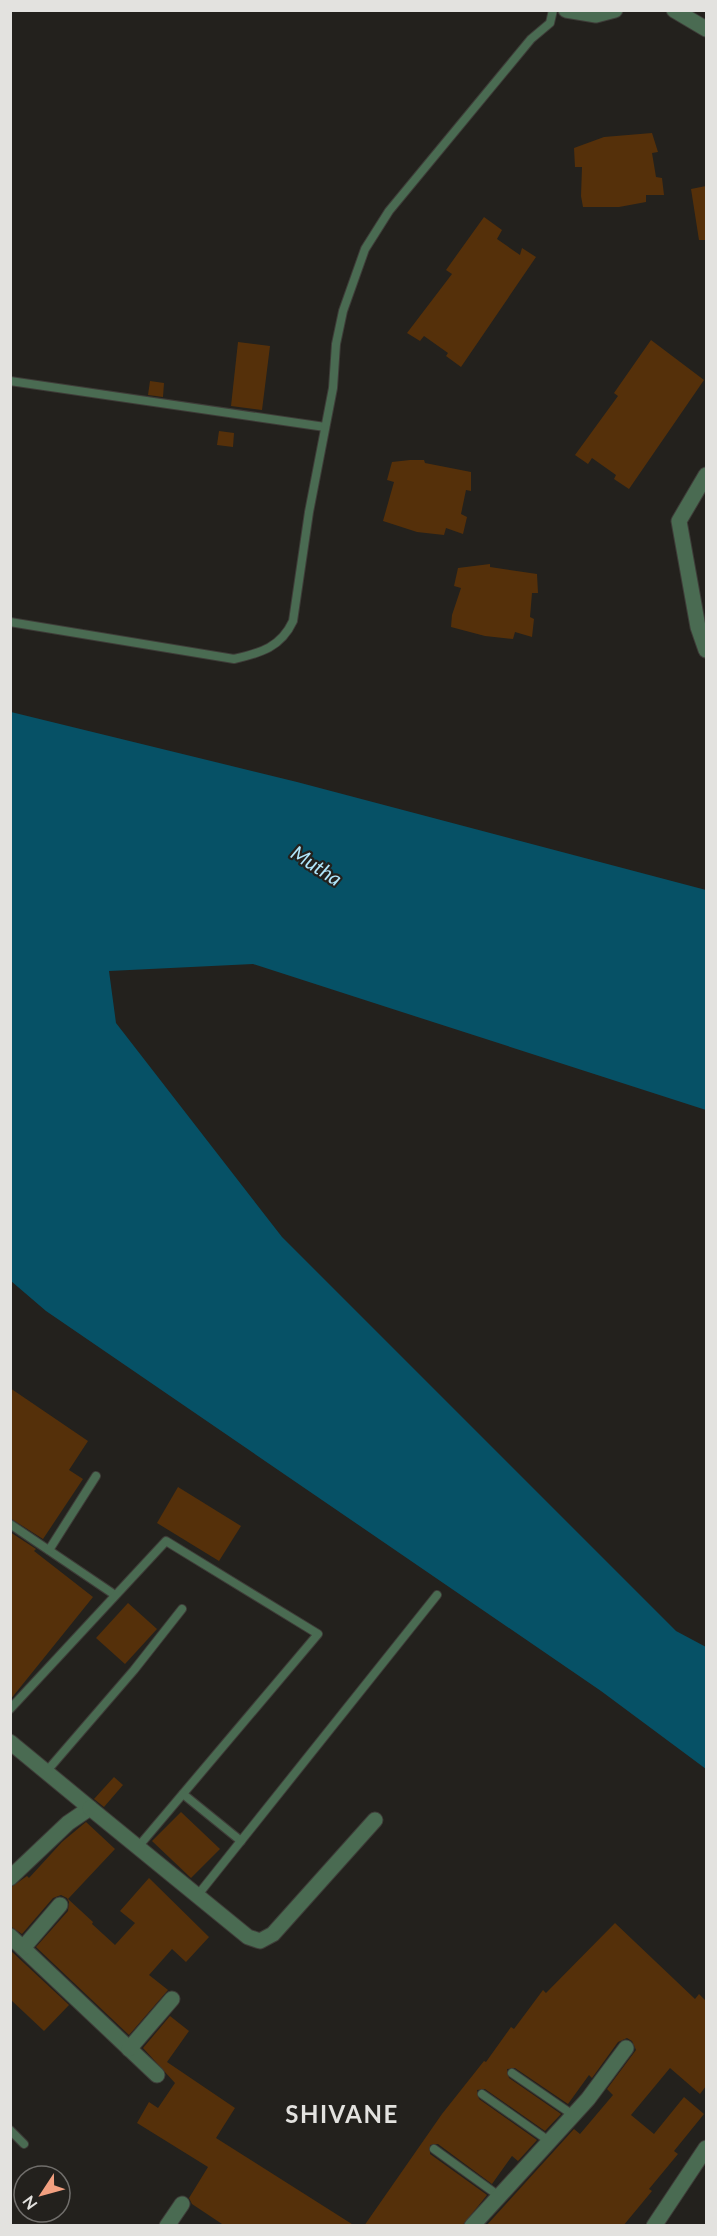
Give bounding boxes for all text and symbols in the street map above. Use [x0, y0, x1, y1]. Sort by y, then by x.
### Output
water label: Mutha [287, 840, 347, 890]
district label: SHIVANE [285, 2099, 399, 2128]
north arrow [12, 2164, 72, 2224]
text: N [18, 2193, 41, 2214]

